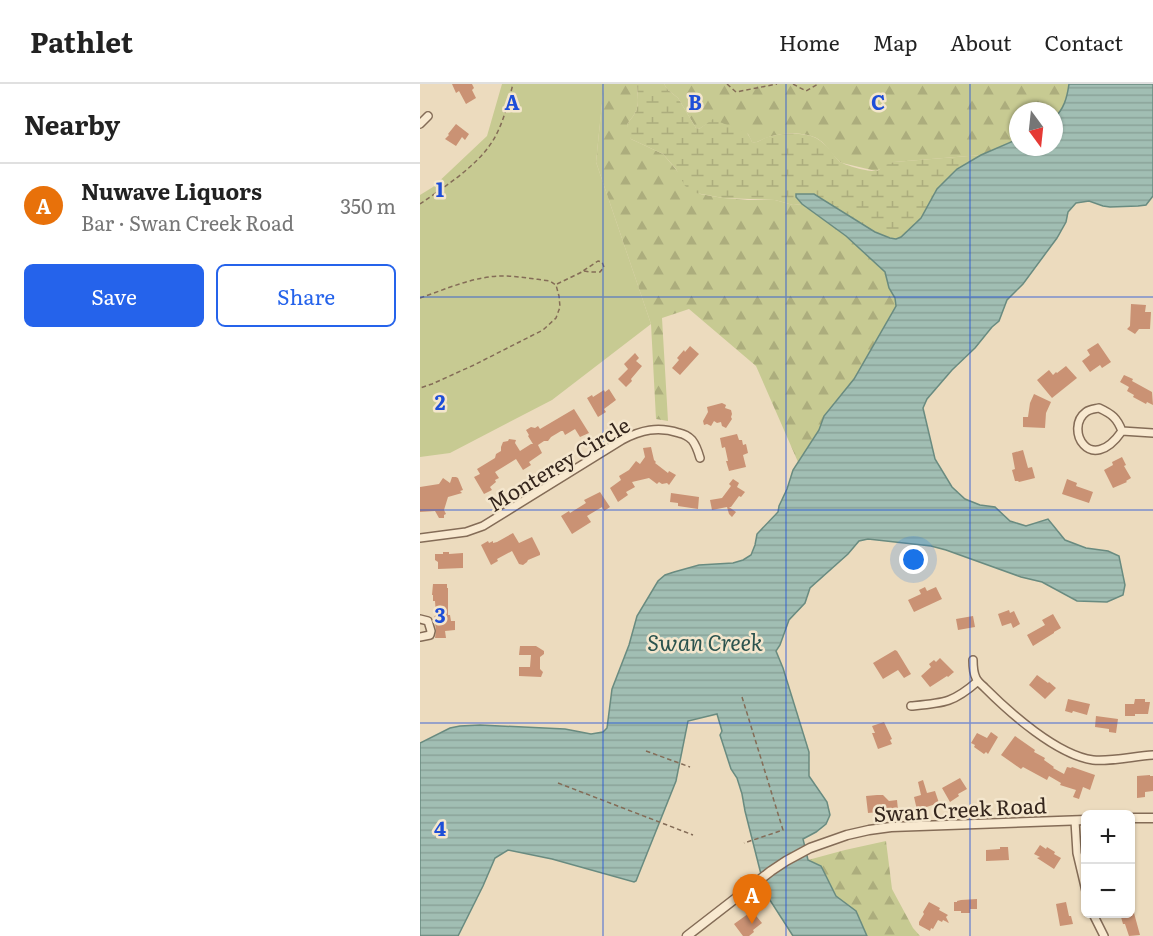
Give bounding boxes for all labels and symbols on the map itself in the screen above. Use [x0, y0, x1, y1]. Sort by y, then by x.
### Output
text: A [504, 86, 520, 116]
text: B [688, 86, 702, 116]
text: C [871, 86, 885, 116]
north arrow [1009, 102, 1063, 156]
text: 1 [436, 173, 444, 203]
text: 2 [435, 386, 446, 416]
street label: Monterey Circle [481, 408, 635, 518]
your location [899, 545, 928, 574]
text: 3 [434, 599, 446, 629]
water label: Swan Creek [647, 625, 763, 658]
street label: Swan Creek Road [873, 788, 1047, 828]
text: 4 [434, 812, 446, 842]
pin: A [732, 874, 772, 924]

